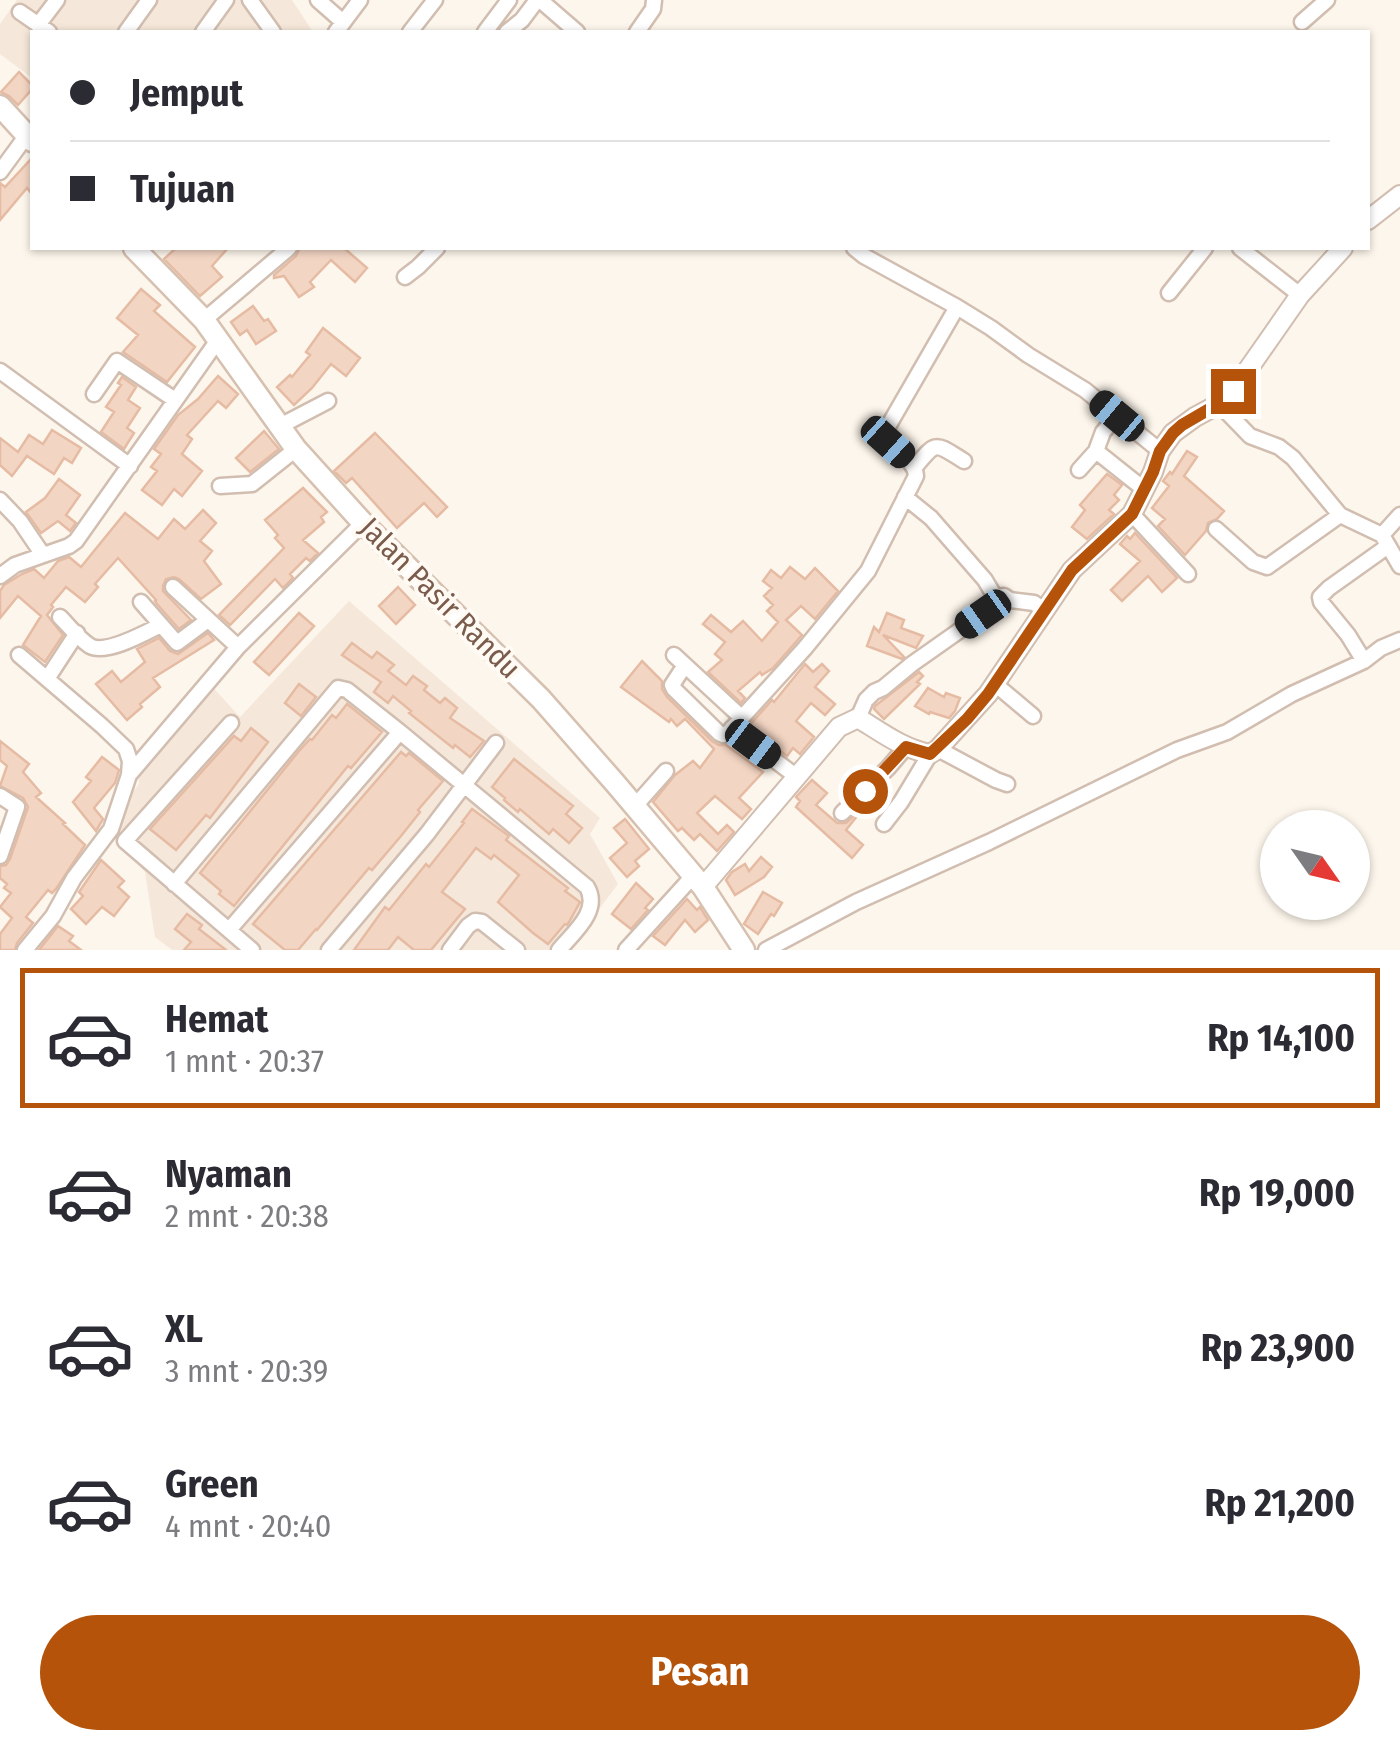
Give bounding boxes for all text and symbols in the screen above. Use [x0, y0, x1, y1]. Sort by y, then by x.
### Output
text: Jemput [130, 70, 243, 116]
text: Tujuan [130, 166, 235, 212]
route end [1211, 369, 1256, 414]
car [1084, 385, 1150, 447]
car [856, 411, 920, 473]
street label: Jalan Pasir Randu [352, 510, 528, 686]
car [950, 585, 1016, 643]
car [720, 714, 786, 774]
route start [843, 769, 888, 814]
north arrow [1260, 810, 1370, 920]
map controls [1260, 810, 1370, 920]
icon: car [45, 993, 135, 1083]
text: Hemat [165, 996, 268, 1042]
text: Rp 14,100 [1207, 1015, 1355, 1061]
text: 1 mnt · 20:37 [165, 1042, 324, 1080]
icon: car [45, 1148, 135, 1238]
text: Nyaman [165, 1151, 292, 1197]
text: Rp 19,000 [1199, 1170, 1355, 1216]
text: 2 mnt · 20:38 [165, 1197, 329, 1235]
icon: car [45, 1303, 135, 1393]
text: XL [165, 1306, 203, 1352]
text: Rp 23,900 [1201, 1325, 1355, 1371]
text: 3 mnt · 20:39 [165, 1352, 328, 1390]
icon: car [45, 1458, 135, 1548]
text: Green [165, 1461, 259, 1507]
text: Rp 21,200 [1204, 1480, 1355, 1526]
text: 4 mnt · 20:40 [165, 1507, 331, 1545]
button: Pesan [40, 1615, 1360, 1730]

